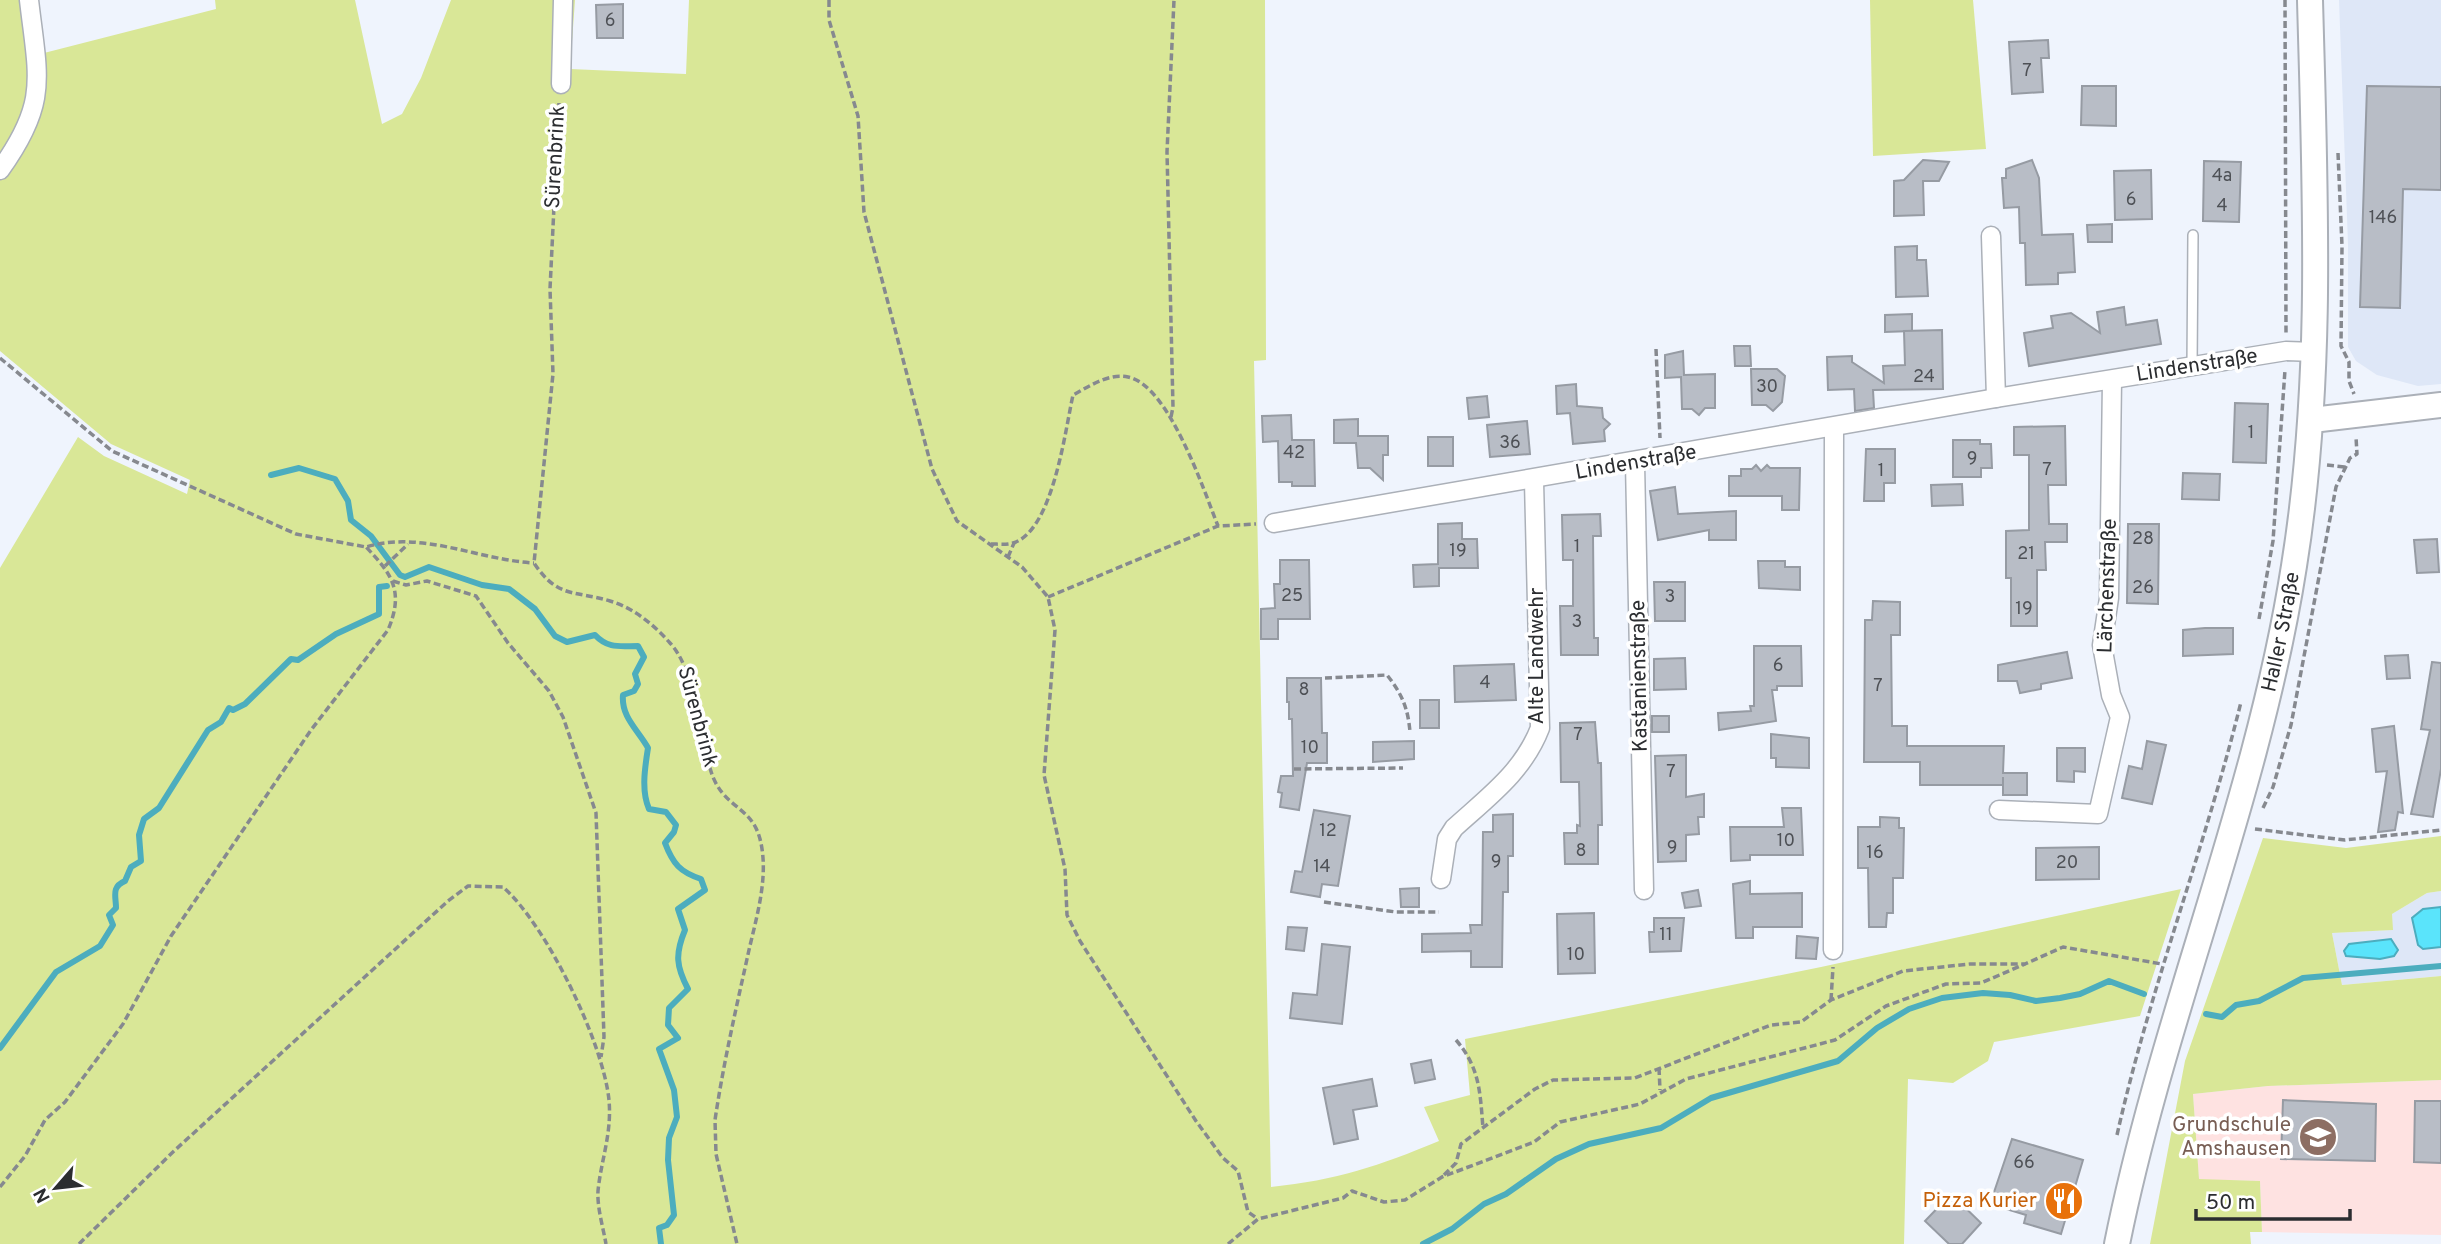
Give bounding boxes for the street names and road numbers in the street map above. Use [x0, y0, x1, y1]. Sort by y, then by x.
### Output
street label: Sürenbrink [540, 105, 572, 209]
street label: Lindenstraße [2134, 343, 2260, 389]
street label: Lindenstraße [1573, 439, 1699, 487]
street label: Lärchenstraße [2092, 518, 2124, 654]
street label: Haller Straße [2256, 570, 2306, 695]
street label: Alte Landwehr [1524, 587, 1551, 725]
street label: Kastanienstraße [1625, 600, 1655, 752]
street label: Sürenbrink [671, 664, 723, 770]

